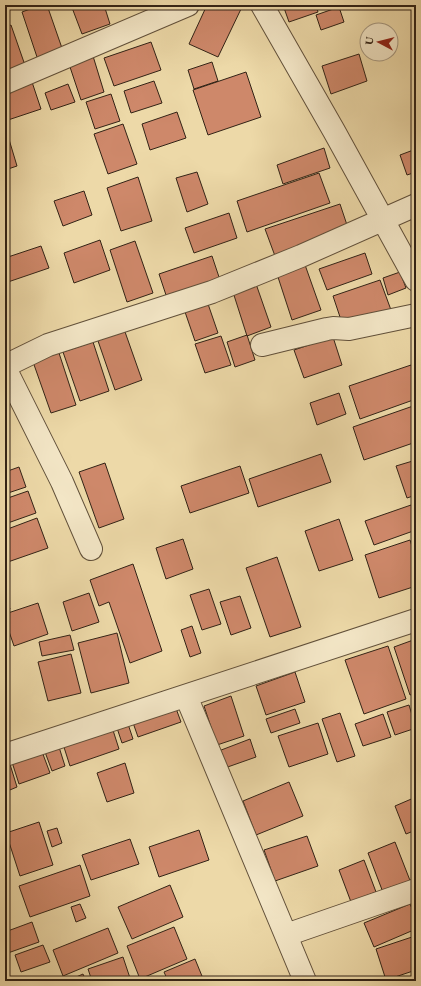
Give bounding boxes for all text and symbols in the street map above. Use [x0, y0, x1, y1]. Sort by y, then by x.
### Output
north arrow [359, 22, 399, 62]
text: U [362, 35, 377, 46]

